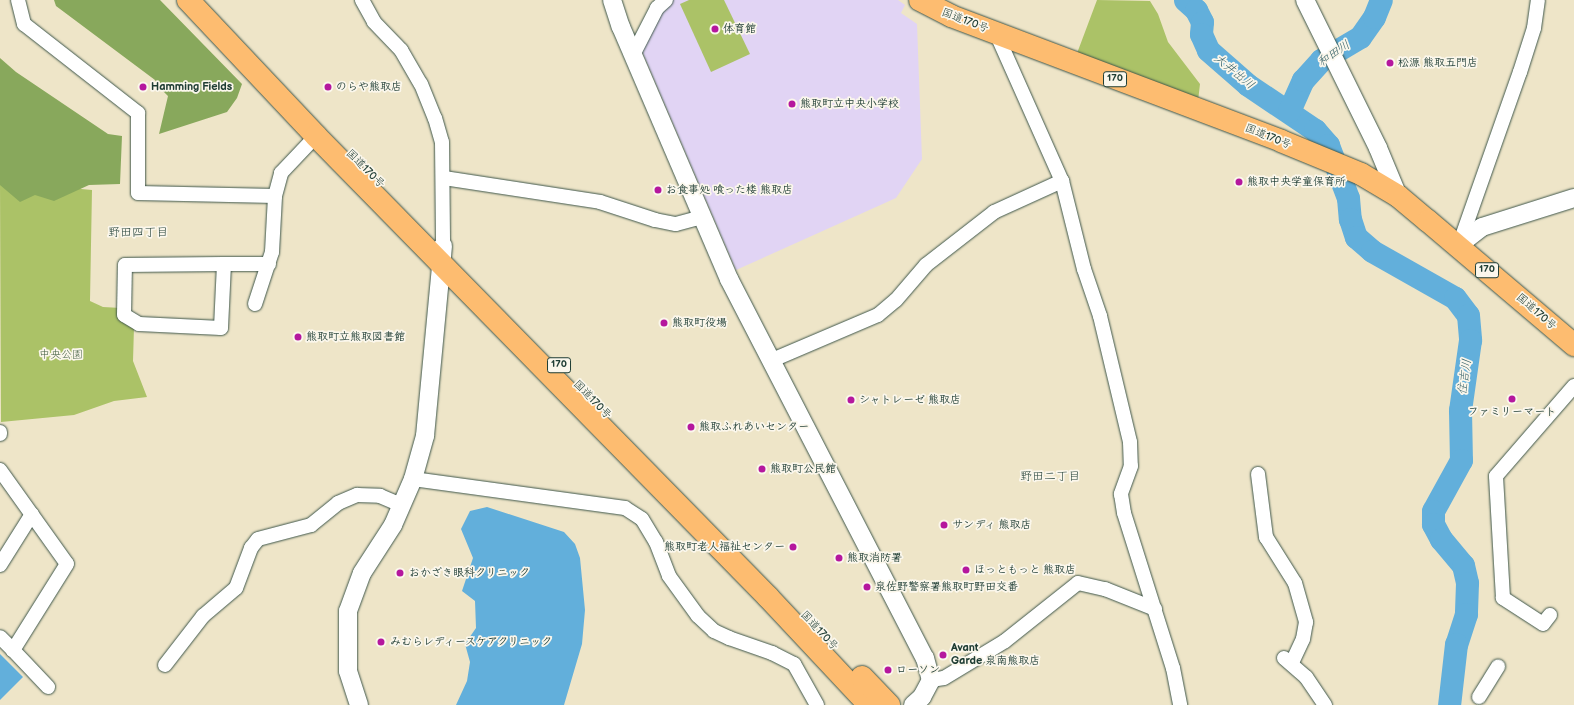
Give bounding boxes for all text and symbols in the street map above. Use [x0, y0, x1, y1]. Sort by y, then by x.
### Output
street label: 国道170号 [940, 6, 990, 36]
place label: 体育館 [723, 22, 756, 36]
marker: 体育館 [710, 24, 720, 34]
water label: 和田川 [1315, 38, 1353, 70]
water label: 大井出川 [1211, 51, 1257, 93]
place label: 松源 熊取五門店 [1398, 56, 1478, 70]
marker: 松源 熊取五門店 [1385, 58, 1395, 68]
road number: 170 [1103, 71, 1127, 87]
place label: Hamming Fields [151, 80, 232, 94]
place label: のらや熊取店 [336, 80, 402, 94]
marker: Hamming Fields [138, 82, 148, 92]
marker: のらや熊取店 [323, 82, 333, 92]
place label: 熊取町立中央小学校 [800, 97, 899, 111]
marker: 熊取町立中央小学校 [787, 99, 797, 109]
street label: 国道170号 [1243, 122, 1293, 152]
street label: 国道170号 [343, 147, 387, 191]
place label: 熊取中央学童保育所 [1247, 175, 1346, 189]
marker: 熊取中央学童保育所 [1234, 177, 1244, 187]
place label: お食事処 喰った楼 熊取店 [666, 183, 793, 197]
marker: お食事処 喰った楼 熊取店 [653, 185, 663, 195]
district label: 野田四丁目 [108, 226, 168, 240]
road number: 170 [1475, 262, 1499, 278]
street label: 国道170号 [1513, 291, 1559, 333]
place label: 熊取町役場 [672, 316, 727, 330]
marker: 熊取町役場 [659, 318, 669, 328]
place label: 熊取町立熊取図書館 [306, 330, 405, 344]
marker: 熊取町立熊取図書館 [293, 332, 303, 342]
park label: 中央公園 [39, 348, 83, 362]
road number: 170 [547, 357, 571, 373]
water label: 住吉川 [1455, 358, 1475, 396]
street label: 国道170号 [570, 378, 614, 422]
place label: シャトレーゼ 熊取店 [859, 393, 961, 407]
marker: ファミリーマート [1507, 394, 1517, 404]
marker: シャトレーゼ 熊取店 [846, 395, 856, 405]
place label: ファミリーマート [1468, 405, 1556, 419]
place label: 熊取ふれあいセンター [699, 420, 809, 434]
marker: 熊取ふれあいセンター [686, 422, 696, 432]
place label: 熊取町公民館 [770, 462, 836, 476]
marker: 熊取町公民館 [757, 464, 767, 474]
district label: 野田二丁目 [1020, 470, 1080, 484]
place label: サンディ 熊取店 [952, 518, 1032, 532]
marker: サンディ 熊取店 [939, 520, 949, 530]
place label: 熊取町老人福祉センター [664, 540, 785, 554]
marker: 熊取町老人福祉センター [788, 542, 798, 552]
place label: 熊取消防署 [847, 551, 902, 565]
marker: 熊取消防署 [834, 553, 844, 563]
place label: ほっともっと 熊取店 [974, 563, 1076, 577]
marker: ほっともっと 熊取店 [961, 565, 971, 575]
place label: おかざき眼科クリニック [409, 566, 530, 580]
marker: おかざき眼科クリニック [394, 567, 406, 579]
place label: 泉佐野警察署熊取町野田交番 [875, 580, 1018, 594]
marker: 泉佐野警察署熊取町野田交番 [862, 582, 872, 592]
street label: 国道170号 [797, 609, 841, 653]
place label: みむらレディースケアクリニック [390, 635, 555, 649]
marker: みむらレディースケアクリニック [375, 636, 387, 648]
place label: Avant Garde 泉南熊取店 [951, 642, 1040, 668]
marker: Avant Garde 泉南熊取店 [938, 650, 948, 660]
place label: ローソン [896, 663, 940, 677]
marker: ローソン [883, 665, 893, 675]

